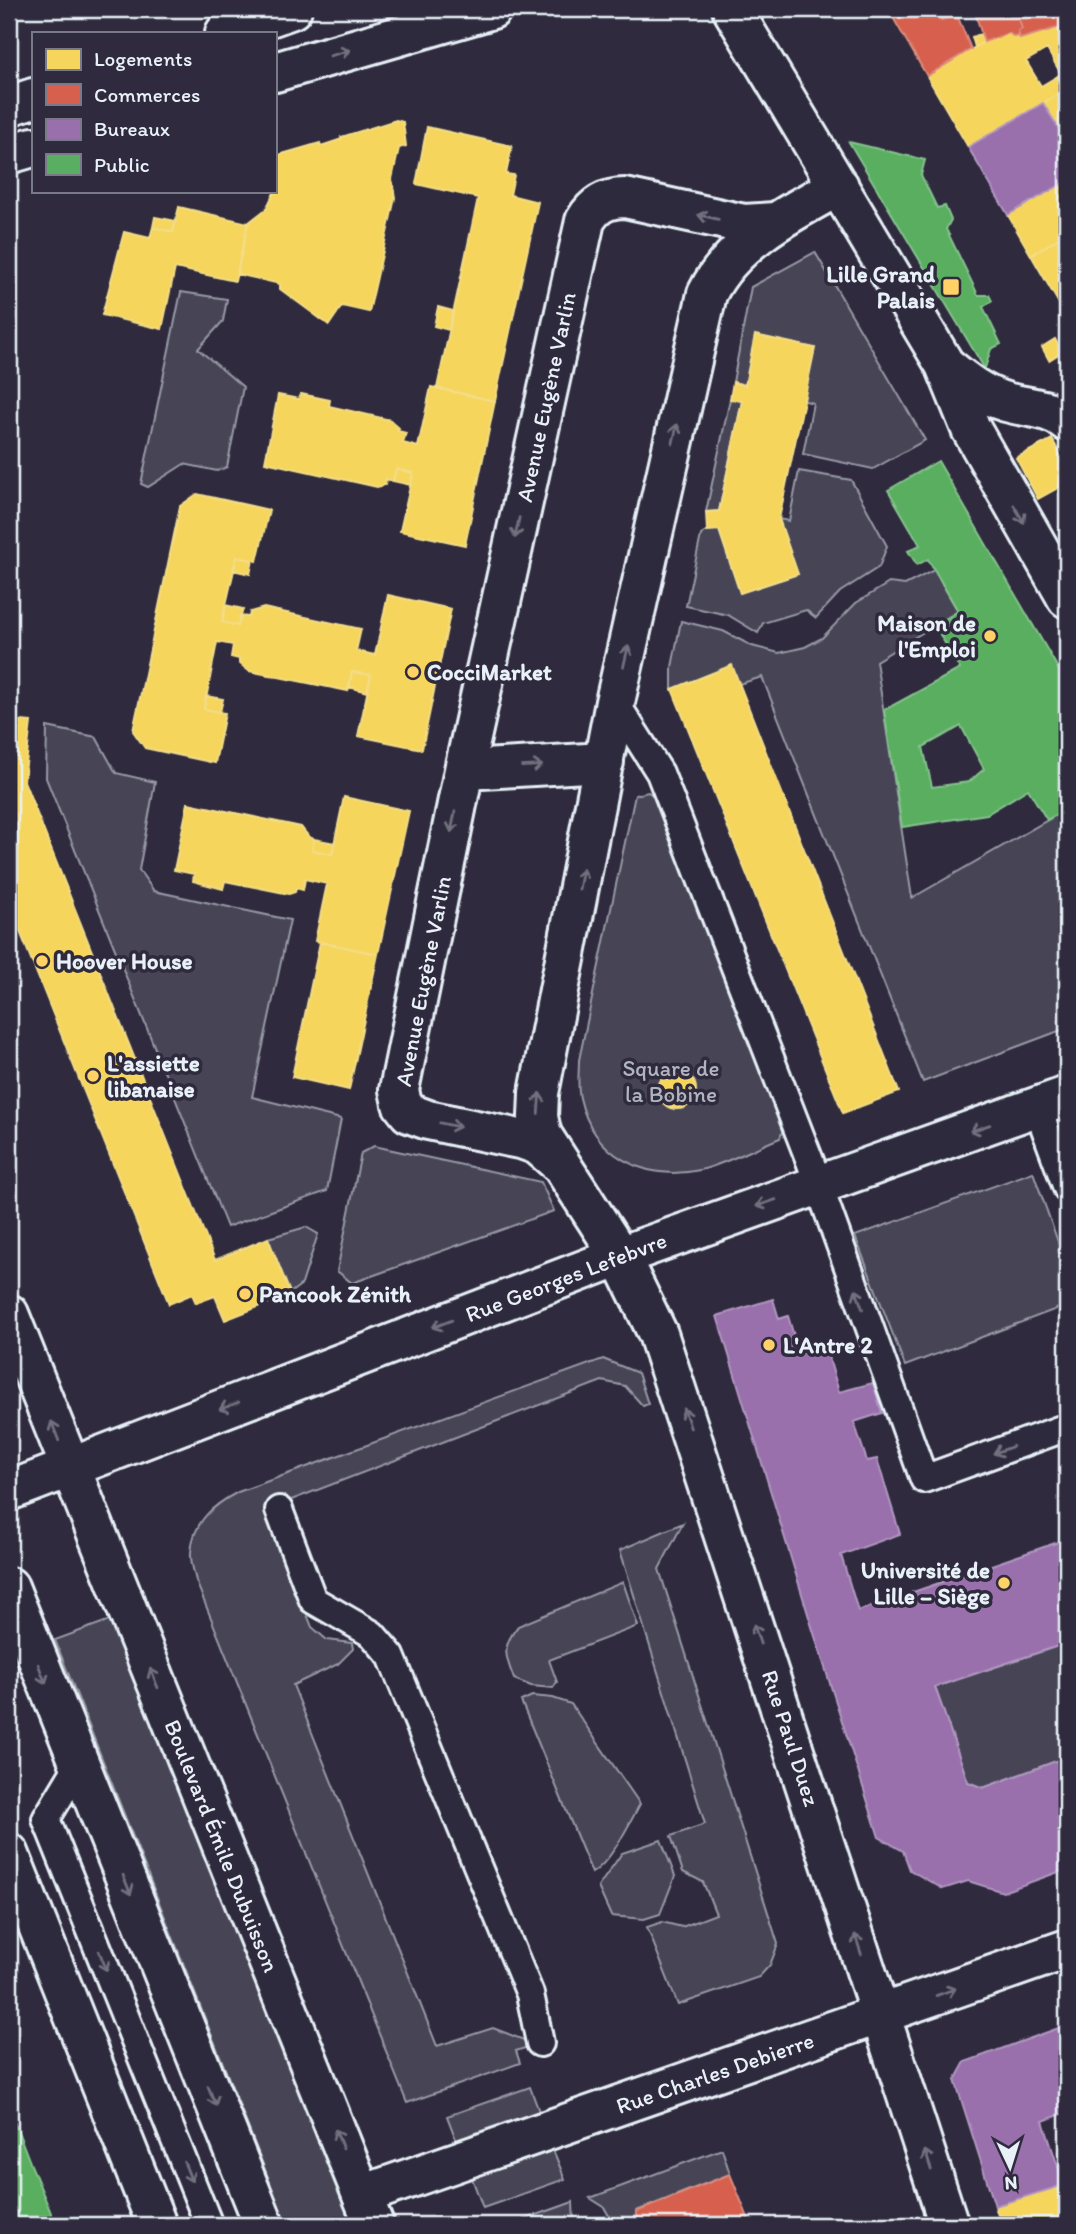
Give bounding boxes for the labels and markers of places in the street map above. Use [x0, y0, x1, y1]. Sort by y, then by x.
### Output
place label: Lille Grand Palais [826, 260, 936, 314]
marker: Lille Grand Palais [941, 277, 961, 297]
place label: Maison de l'Emploi [877, 609, 976, 663]
marker: Maison de l'Emploi [982, 628, 998, 644]
place label: CocciMarket [427, 658, 552, 686]
marker: CocciMarket [405, 664, 421, 680]
place label: Hoover House [56, 947, 193, 975]
marker: Hoover House [34, 953, 50, 969]
place label: L'assiette libanaise [107, 1049, 200, 1103]
marker: L'assiette libanaise [85, 1068, 101, 1084]
place label: Pancook Zénith [259, 1280, 412, 1308]
marker: Pancook Zénith [237, 1286, 253, 1302]
place label: L'Antre 2 [783, 1331, 874, 1359]
marker: L'Antre 2 [761, 1337, 777, 1353]
place label: Université de Lille − Siège [861, 1556, 990, 1610]
marker: Université de Lille − Siège [996, 1575, 1012, 1591]

